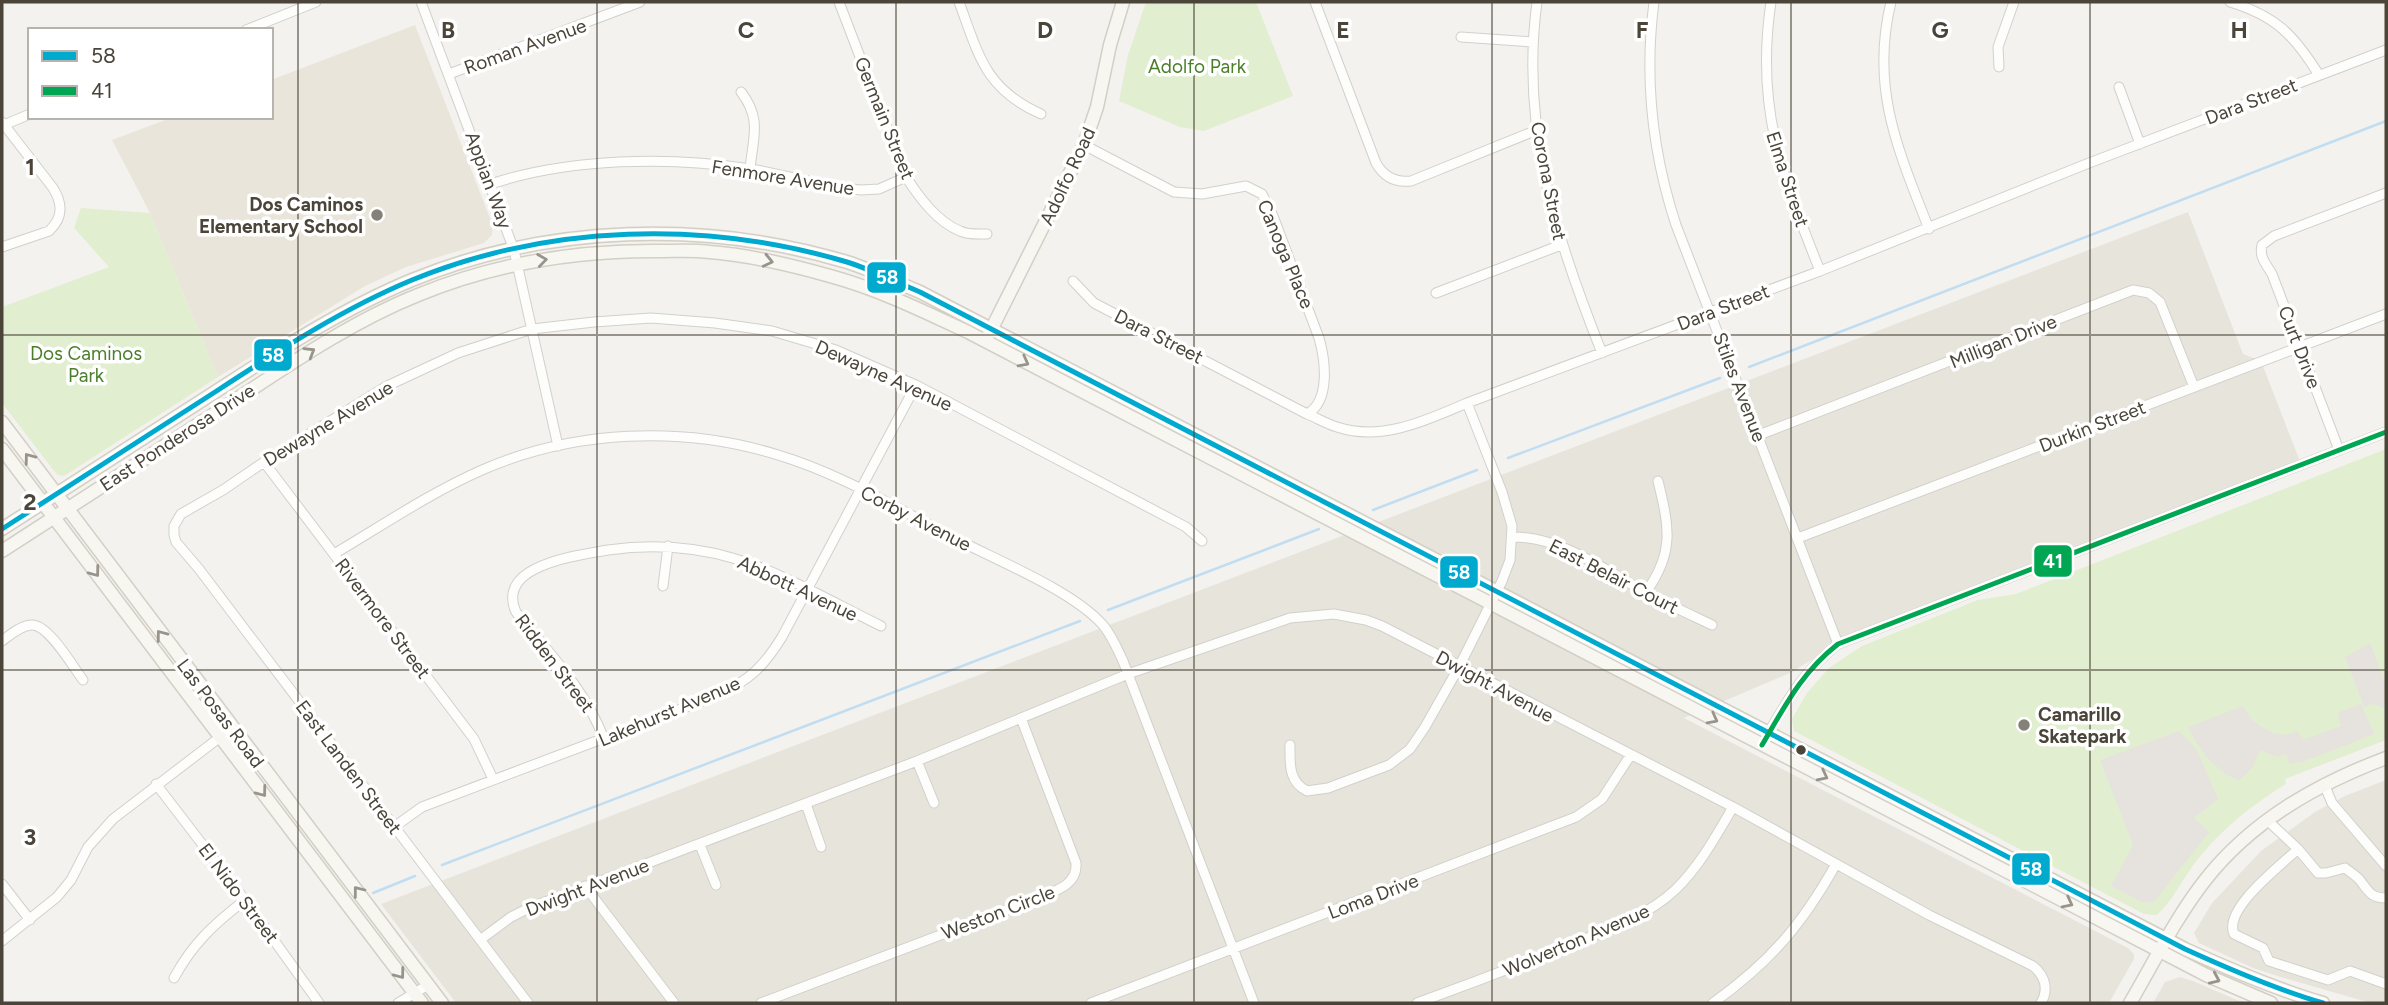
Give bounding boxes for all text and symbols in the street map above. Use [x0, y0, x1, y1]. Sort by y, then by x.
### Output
street label: Roman Avenue [461, 14, 589, 79]
text: B [441, 16, 455, 44]
text: C [738, 16, 755, 44]
text: D [1037, 16, 1053, 44]
text: E [1336, 16, 1350, 44]
text: F [1636, 16, 1649, 44]
text: G [1931, 16, 1949, 44]
text: H [2230, 16, 2248, 44]
legend [28, 28, 273, 119]
text: 58 [91, 43, 116, 68]
street label: Germain Street [850, 54, 920, 183]
park label: Adolfo Park [1148, 55, 1247, 78]
street label: Dara Street [2202, 73, 2300, 130]
text: 41 [91, 78, 113, 103]
street label: Corona Street [1526, 120, 1571, 242]
street label: Adolfo Road [1035, 124, 1100, 229]
street label: Appian Way [460, 128, 517, 232]
street label: Elma Street [1761, 128, 1814, 230]
text: 1 [25, 153, 35, 181]
street label: Fenmore Avenue [710, 155, 856, 200]
place label: Dos Caminos Elementary School [199, 193, 363, 238]
street label: Canoga Place [1252, 196, 1319, 312]
marker: Dos Caminos Elementary School [369, 207, 385, 223]
one-way arrow [536, 253, 548, 268]
one-way arrow [762, 253, 774, 268]
line badge: 58 [866, 261, 907, 294]
text: 58 [876, 266, 898, 289]
street label: Dara Street [1674, 279, 1772, 336]
street label: Curt Drive [2273, 303, 2326, 392]
street label: Dara Street [1110, 304, 1207, 369]
street label: Milligan Drive [1946, 310, 2060, 373]
street label: Stiles Avenue [1708, 329, 1771, 445]
street label: Dewayne Avenue [812, 335, 956, 416]
line badge: 58 [253, 338, 293, 372]
park label: Dos Caminos Park [30, 342, 142, 387]
text: 58 [262, 344, 284, 367]
one-way arrow [302, 348, 315, 361]
one-way arrow [1017, 353, 1030, 367]
street label: Dewayne Avenue [259, 376, 397, 471]
street label: East Ponderosa Drive [95, 379, 259, 496]
street label: Durkin Street [2036, 396, 2149, 457]
one-way arrow [25, 453, 37, 466]
street label: Corby Avenue [857, 481, 975, 556]
text: 2 [23, 488, 37, 516]
street label: East Belair Court [1545, 534, 1682, 619]
line badge: 41 [2033, 544, 2073, 578]
text: 41 [2043, 550, 2063, 573]
street label: Abbott Avenue [734, 551, 861, 626]
street label: Rivermore Street [330, 554, 435, 683]
line badge: 58 [1439, 555, 1479, 589]
text: 58 [1448, 561, 1470, 584]
one-way arrow [87, 564, 99, 577]
street label: Ridden Street [510, 609, 599, 717]
one-way arrow [157, 630, 170, 643]
street label: Dwight Avenue [1432, 646, 1558, 727]
street label: Las Posas Road [172, 654, 269, 772]
street label: Lakehurst Avenue [595, 671, 743, 752]
street label: East Landen Street [291, 696, 406, 839]
place label: Camarillo Skatepark [2038, 703, 2127, 748]
one-way arrow [1706, 711, 1718, 725]
marker: Camarillo Skatepark [2016, 717, 2032, 733]
unlabelled marker [1794, 743, 1808, 757]
one-way arrow [1816, 768, 1828, 782]
one-way arrow [253, 785, 266, 797]
text: 3 [24, 823, 36, 851]
street label: El Nido Street [194, 839, 284, 948]
line badge: 58 [2011, 852, 2051, 886]
street label: Dwight Avenue [522, 853, 652, 922]
text: 58 [2020, 858, 2042, 881]
street label: Loma Drive [1325, 869, 1422, 924]
street label: Weston Circle [938, 880, 1058, 945]
one-way arrow [354, 886, 367, 899]
one-way arrow [2061, 895, 2073, 909]
street label: Wolverton Avenue [1500, 899, 1653, 982]
one-way arrow [391, 966, 404, 978]
one-way arrow [2208, 971, 2220, 985]

